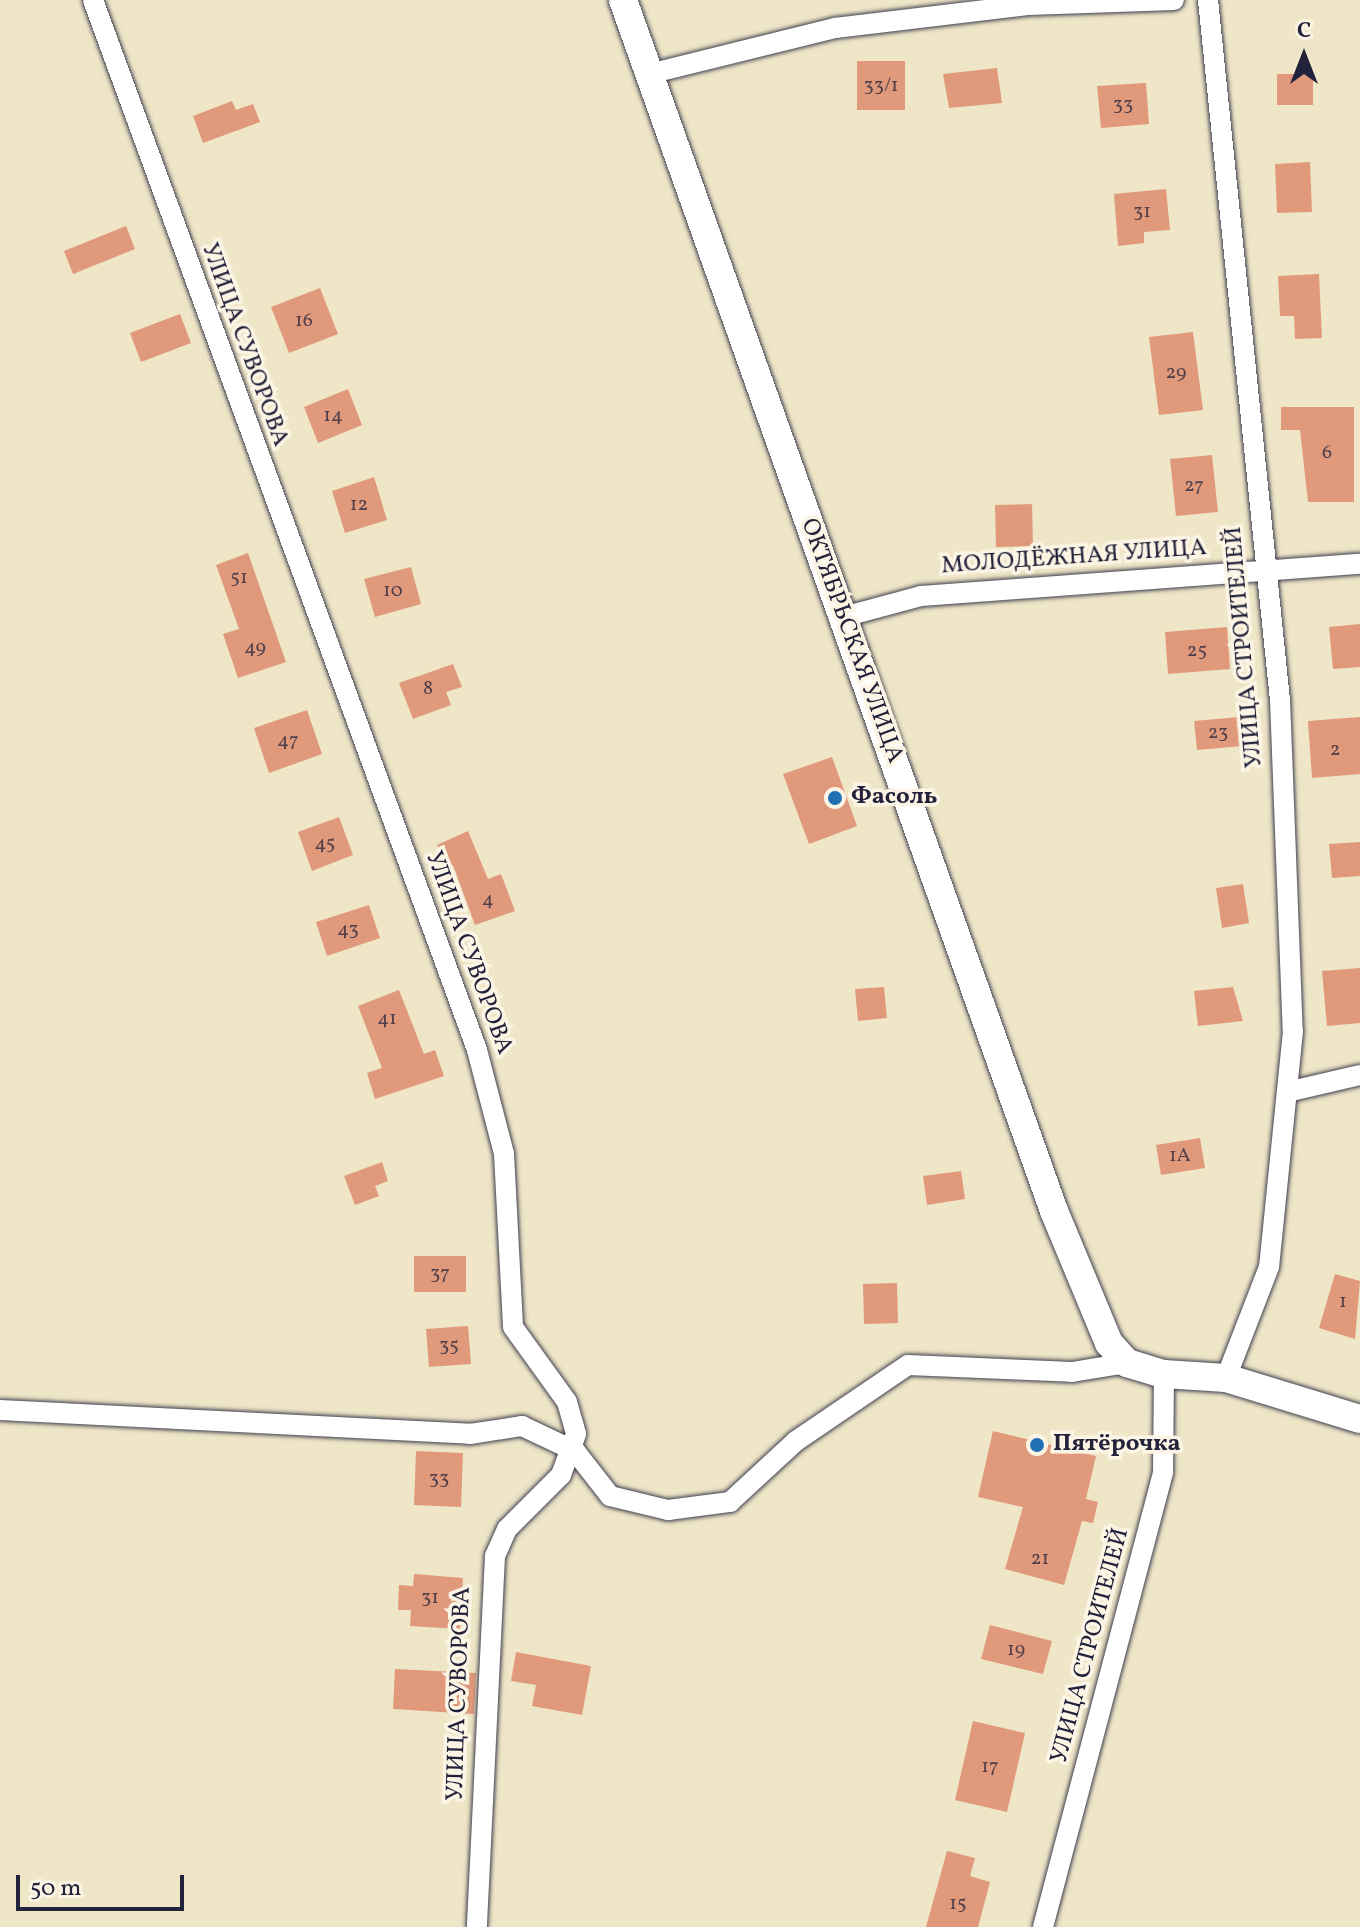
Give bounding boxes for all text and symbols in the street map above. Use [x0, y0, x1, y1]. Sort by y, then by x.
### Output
north arrow [1264, 16, 1344, 96]
text: С [1297, 16, 1311, 47]
house number: 33/1 [864, 74, 898, 98]
house number: 33 [1113, 93, 1133, 117]
house number: 31 [1133, 200, 1151, 224]
street label: УЛИЦА СУВОРОВА [194, 239, 294, 451]
house number: 16 [295, 309, 313, 333]
house number: 29 [1166, 361, 1186, 385]
house number: 14 [323, 404, 343, 428]
house number: 6 [1322, 441, 1332, 465]
house number: 27 [1184, 474, 1204, 498]
house number: 12 [350, 493, 368, 517]
street label: ОКТЯБРЬСКАЯ УЛИЦА [793, 515, 909, 767]
street label: УЛИЦА СТРОИТЕЛЕЙ [1220, 525, 1270, 769]
street label: МОЛОДЁЖНАЯ УЛИЦА [940, 534, 1208, 582]
house number: 51 [230, 566, 248, 590]
house number: 10 [383, 579, 403, 603]
house number: 49 [244, 636, 266, 660]
house number: 25 [1187, 639, 1207, 663]
house number: 8 [423, 677, 433, 701]
house number: 23 [1208, 721, 1228, 745]
house number: 47 [277, 729, 299, 753]
house number: 2 [1330, 738, 1340, 762]
place label: Фасоль [851, 784, 938, 812]
marker: Фасоль [826, 789, 844, 807]
house number: 45 [315, 832, 335, 856]
street label: УЛИЦА СУВОРОВА [418, 847, 518, 1059]
house number: 4 [482, 888, 494, 912]
house number: 43 [337, 918, 359, 942]
house number: 41 [377, 1007, 397, 1031]
house number: 1А [1169, 1144, 1191, 1168]
house number: 37 [430, 1262, 450, 1286]
house number: 1 [1339, 1290, 1347, 1314]
house number: 35 [439, 1334, 459, 1358]
place label: Пятёрочка [1053, 1431, 1181, 1459]
marker: Пятёрочка [1028, 1436, 1046, 1454]
house number: 33 [429, 1467, 449, 1491]
street label: УЛИЦА СТРОИТЕЛЕЙ [1046, 1525, 1136, 1767]
house number: 21 [1031, 1547, 1049, 1571]
house number: 31 [421, 1586, 439, 1610]
street label: УЛИЦА СУВОРОВА [442, 1586, 478, 1802]
house number: 19 [1007, 1638, 1025, 1662]
house number: 17 [981, 1755, 999, 1779]
scale bar [20, 1859, 188, 1909]
text: 50 m [30, 1872, 82, 1906]
house number: 15 [949, 1892, 967, 1916]

